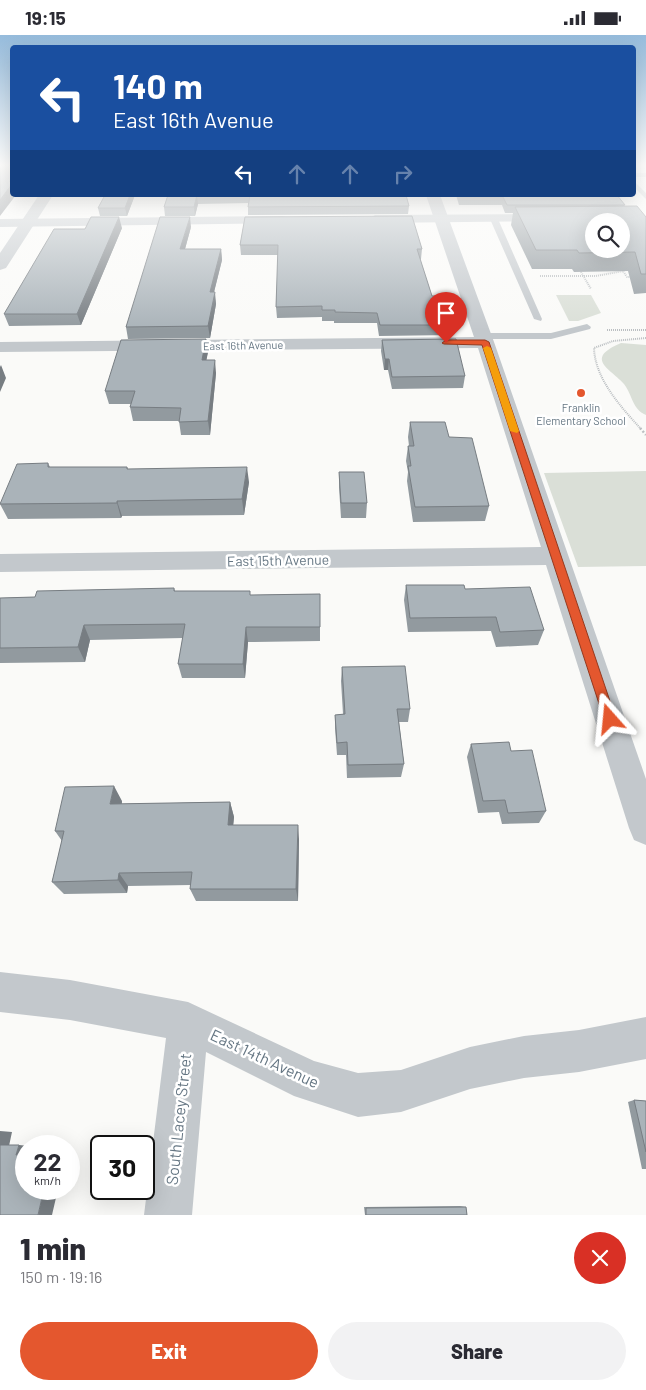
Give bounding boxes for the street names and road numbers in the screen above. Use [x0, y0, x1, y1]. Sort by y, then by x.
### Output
street label: East 16th Avenue [203, 338, 283, 352]
street label: East 15th Avenue [227, 551, 329, 569]
street label: East 14th Avenue [208, 1025, 322, 1091]
street label: South Lacey Street [162, 1052, 194, 1186]

